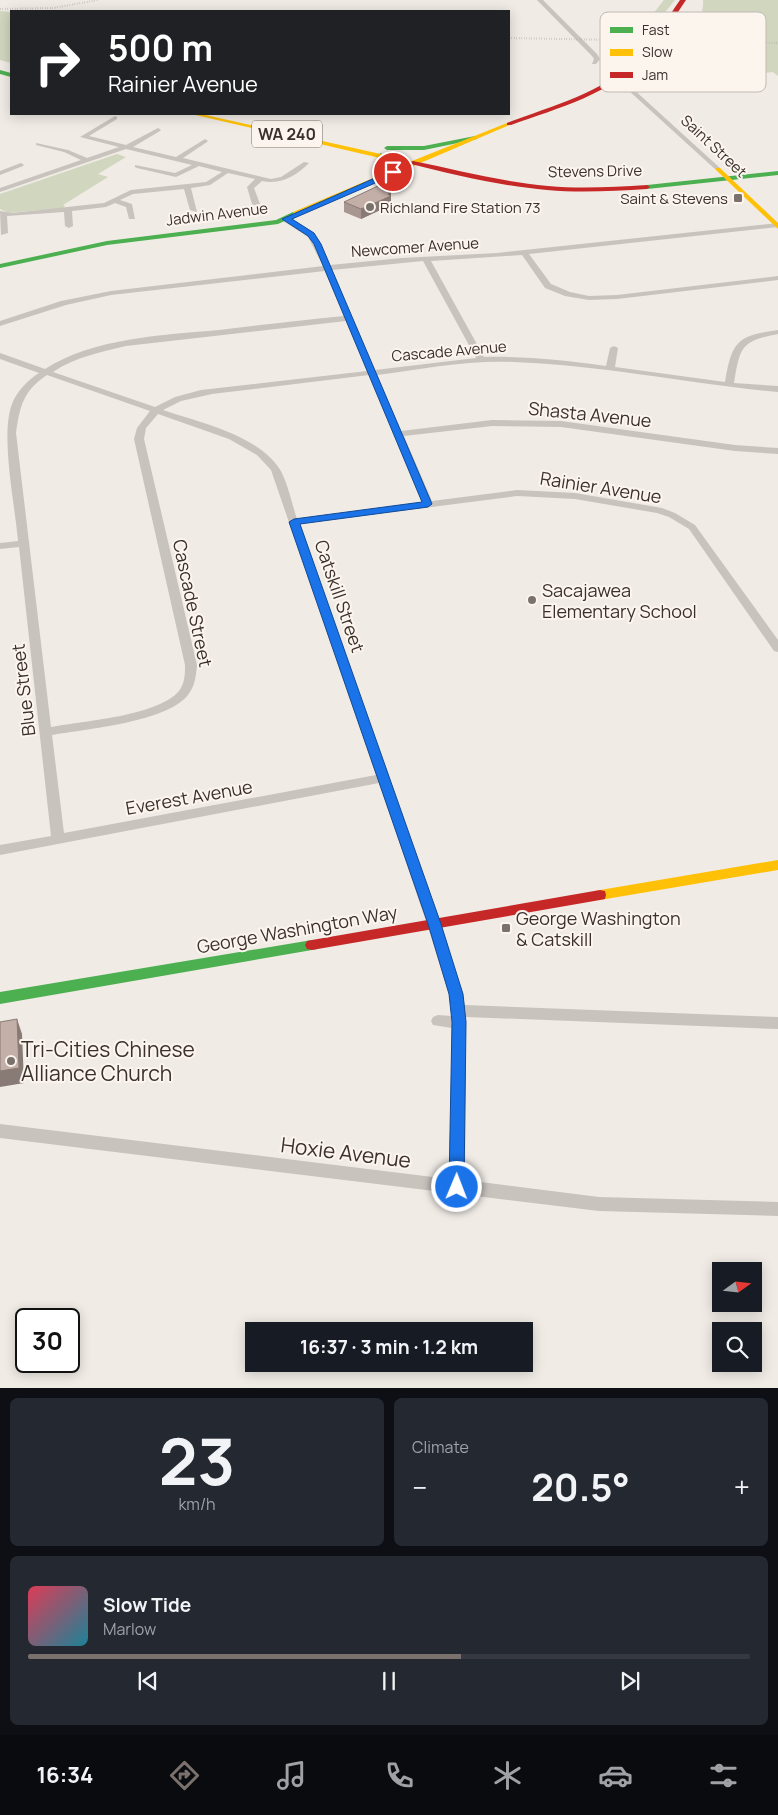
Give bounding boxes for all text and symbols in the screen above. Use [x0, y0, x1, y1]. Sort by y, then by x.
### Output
legend [600, 12, 766, 92]
text: Fast [642, 20, 670, 39]
text: 500 m [108, 24, 213, 72]
icon: right [25, 30, 90, 95]
text: Slow [642, 42, 673, 61]
text: Jam [642, 65, 668, 84]
text: Rainier Avenue [108, 69, 258, 99]
street label: Saint Street [676, 110, 752, 182]
road number: WA 240 [252, 120, 322, 148]
pin [372, 151, 414, 193]
icon: arrive [379, 158, 407, 186]
street label: Stevens Drive [548, 160, 642, 182]
place label: Saint & Stevens [620, 188, 728, 209]
marker: Saint & Stevens [732, 192, 744, 204]
street label: Jadwin Avenue [165, 197, 269, 231]
place label: Richland Fire Station 73 [380, 197, 541, 218]
marker: Richland Fire Station 73 [364, 201, 376, 213]
street label: Newcomer Avenue [350, 232, 480, 262]
street label: Cascade Avenue [391, 335, 508, 366]
street label: Shasta Avenue [527, 396, 653, 432]
street label: Rainier Avenue [539, 466, 663, 508]
street label: Cascade Street [168, 537, 218, 669]
street label: Catskill Street [310, 537, 370, 655]
place label: Sacajawea Elementary School [542, 578, 697, 623]
marker: Sacajawea Elementary School [526, 594, 538, 606]
street label: Blue Street [5, 642, 41, 738]
street label: Everest Avenue [124, 774, 254, 820]
street label: George Washington Way [195, 899, 400, 958]
place label: George Washington & Catskill [516, 906, 681, 951]
marker: George Washington & Catskill [500, 922, 512, 934]
place label: Tri-Cities Chinese Alliance Church [21, 1035, 195, 1087]
marker: Tri-Cities Chinese Alliance Church [5, 1055, 17, 1067]
street label: Hoxie Avenue [279, 1130, 413, 1174]
position arrow [430, 1160, 482, 1212]
north arrow [712, 1262, 762, 1312]
map controls [712, 1262, 762, 1372]
speed limit sign: 30 [15, 1308, 80, 1373]
button: search [712, 1322, 762, 1372]
text: 16:37 · 3 min · 1.2 km [300, 1334, 478, 1360]
text: 23 [159, 1416, 235, 1505]
text: Climate [412, 1436, 469, 1458]
text: 20.5° [531, 1460, 630, 1512]
text: − [412, 1468, 427, 1506]
text: + [734, 1468, 750, 1506]
text: km/h [178, 1493, 216, 1515]
text: Slow Tide [103, 1592, 191, 1618]
text: Marlow [103, 1618, 156, 1640]
icon: previous [134, 1667, 162, 1695]
icon: pause [375, 1667, 403, 1695]
icon: next [616, 1667, 644, 1695]
icon: directions [167, 1758, 202, 1793]
icon: music [274, 1758, 309, 1793]
icon: phone [382, 1758, 417, 1793]
icon: climate [490, 1758, 525, 1793]
icon: car [598, 1758, 633, 1793]
icon: filters [706, 1758, 741, 1793]
text: 16:34 [36, 1760, 94, 1790]

